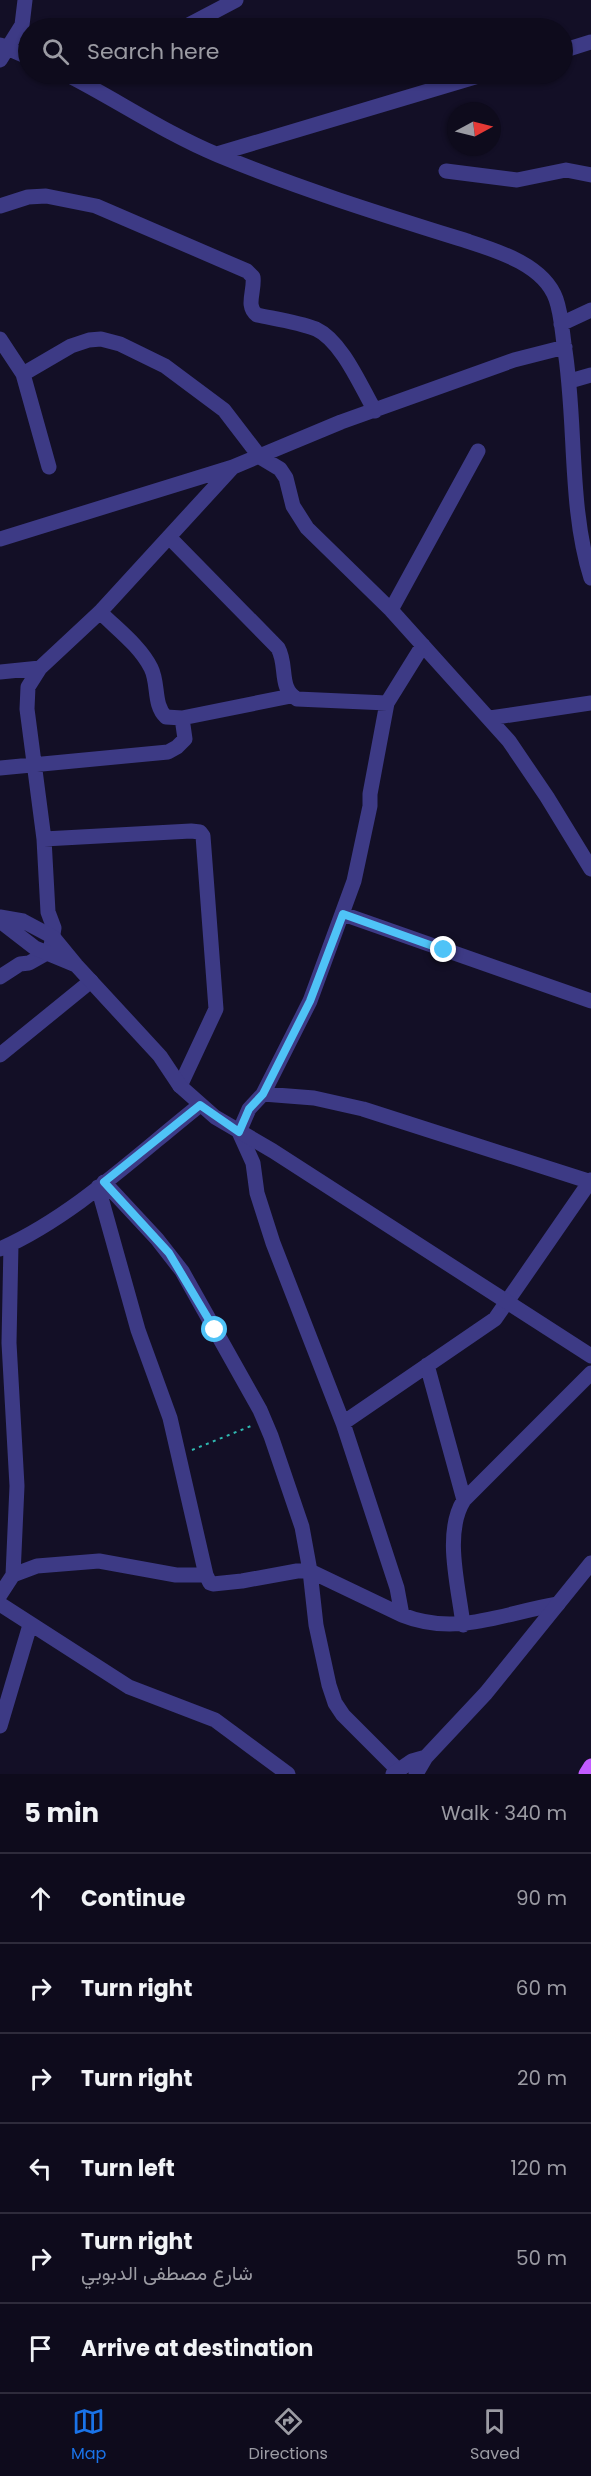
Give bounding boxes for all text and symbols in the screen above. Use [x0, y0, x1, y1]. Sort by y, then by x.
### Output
search box [18, 18, 573, 84]
icon: search [39, 35, 72, 68]
text: Search here [87, 36, 220, 67]
north arrow [447, 102, 501, 156]
route end [430, 936, 456, 962]
route start [201, 1316, 227, 1342]
text: 5 min [24, 1795, 99, 1831]
text: Walk · 340 m [441, 1799, 567, 1827]
icon: ahead [24, 1882, 57, 1915]
text: Continue [81, 1883, 185, 1914]
text: 90 m [516, 1884, 567, 1912]
icon: right [24, 1972, 57, 2005]
text: Turn right [81, 1973, 192, 2004]
text: 60 m [516, 1974, 567, 2002]
icon: right [24, 2062, 57, 2095]
text: Turn right [81, 2063, 192, 2094]
text: 20 m [517, 2064, 567, 2092]
icon: left [24, 2152, 57, 2185]
text: Turn left [81, 2153, 175, 2184]
text: 120 m [511, 2154, 567, 2182]
text: Turn right [81, 2226, 192, 2257]
icon: right [24, 2242, 57, 2275]
text: 50 m [516, 2244, 567, 2272]
text: شارع مصطفى الدبوبي [81, 2259, 253, 2287]
icon: arrive [24, 2332, 57, 2365]
text: Arrive at destination [81, 2333, 313, 2364]
tab: Map [71, 2405, 106, 2466]
tab: Directions [249, 2405, 328, 2466]
tab: Saved [470, 2405, 520, 2466]

